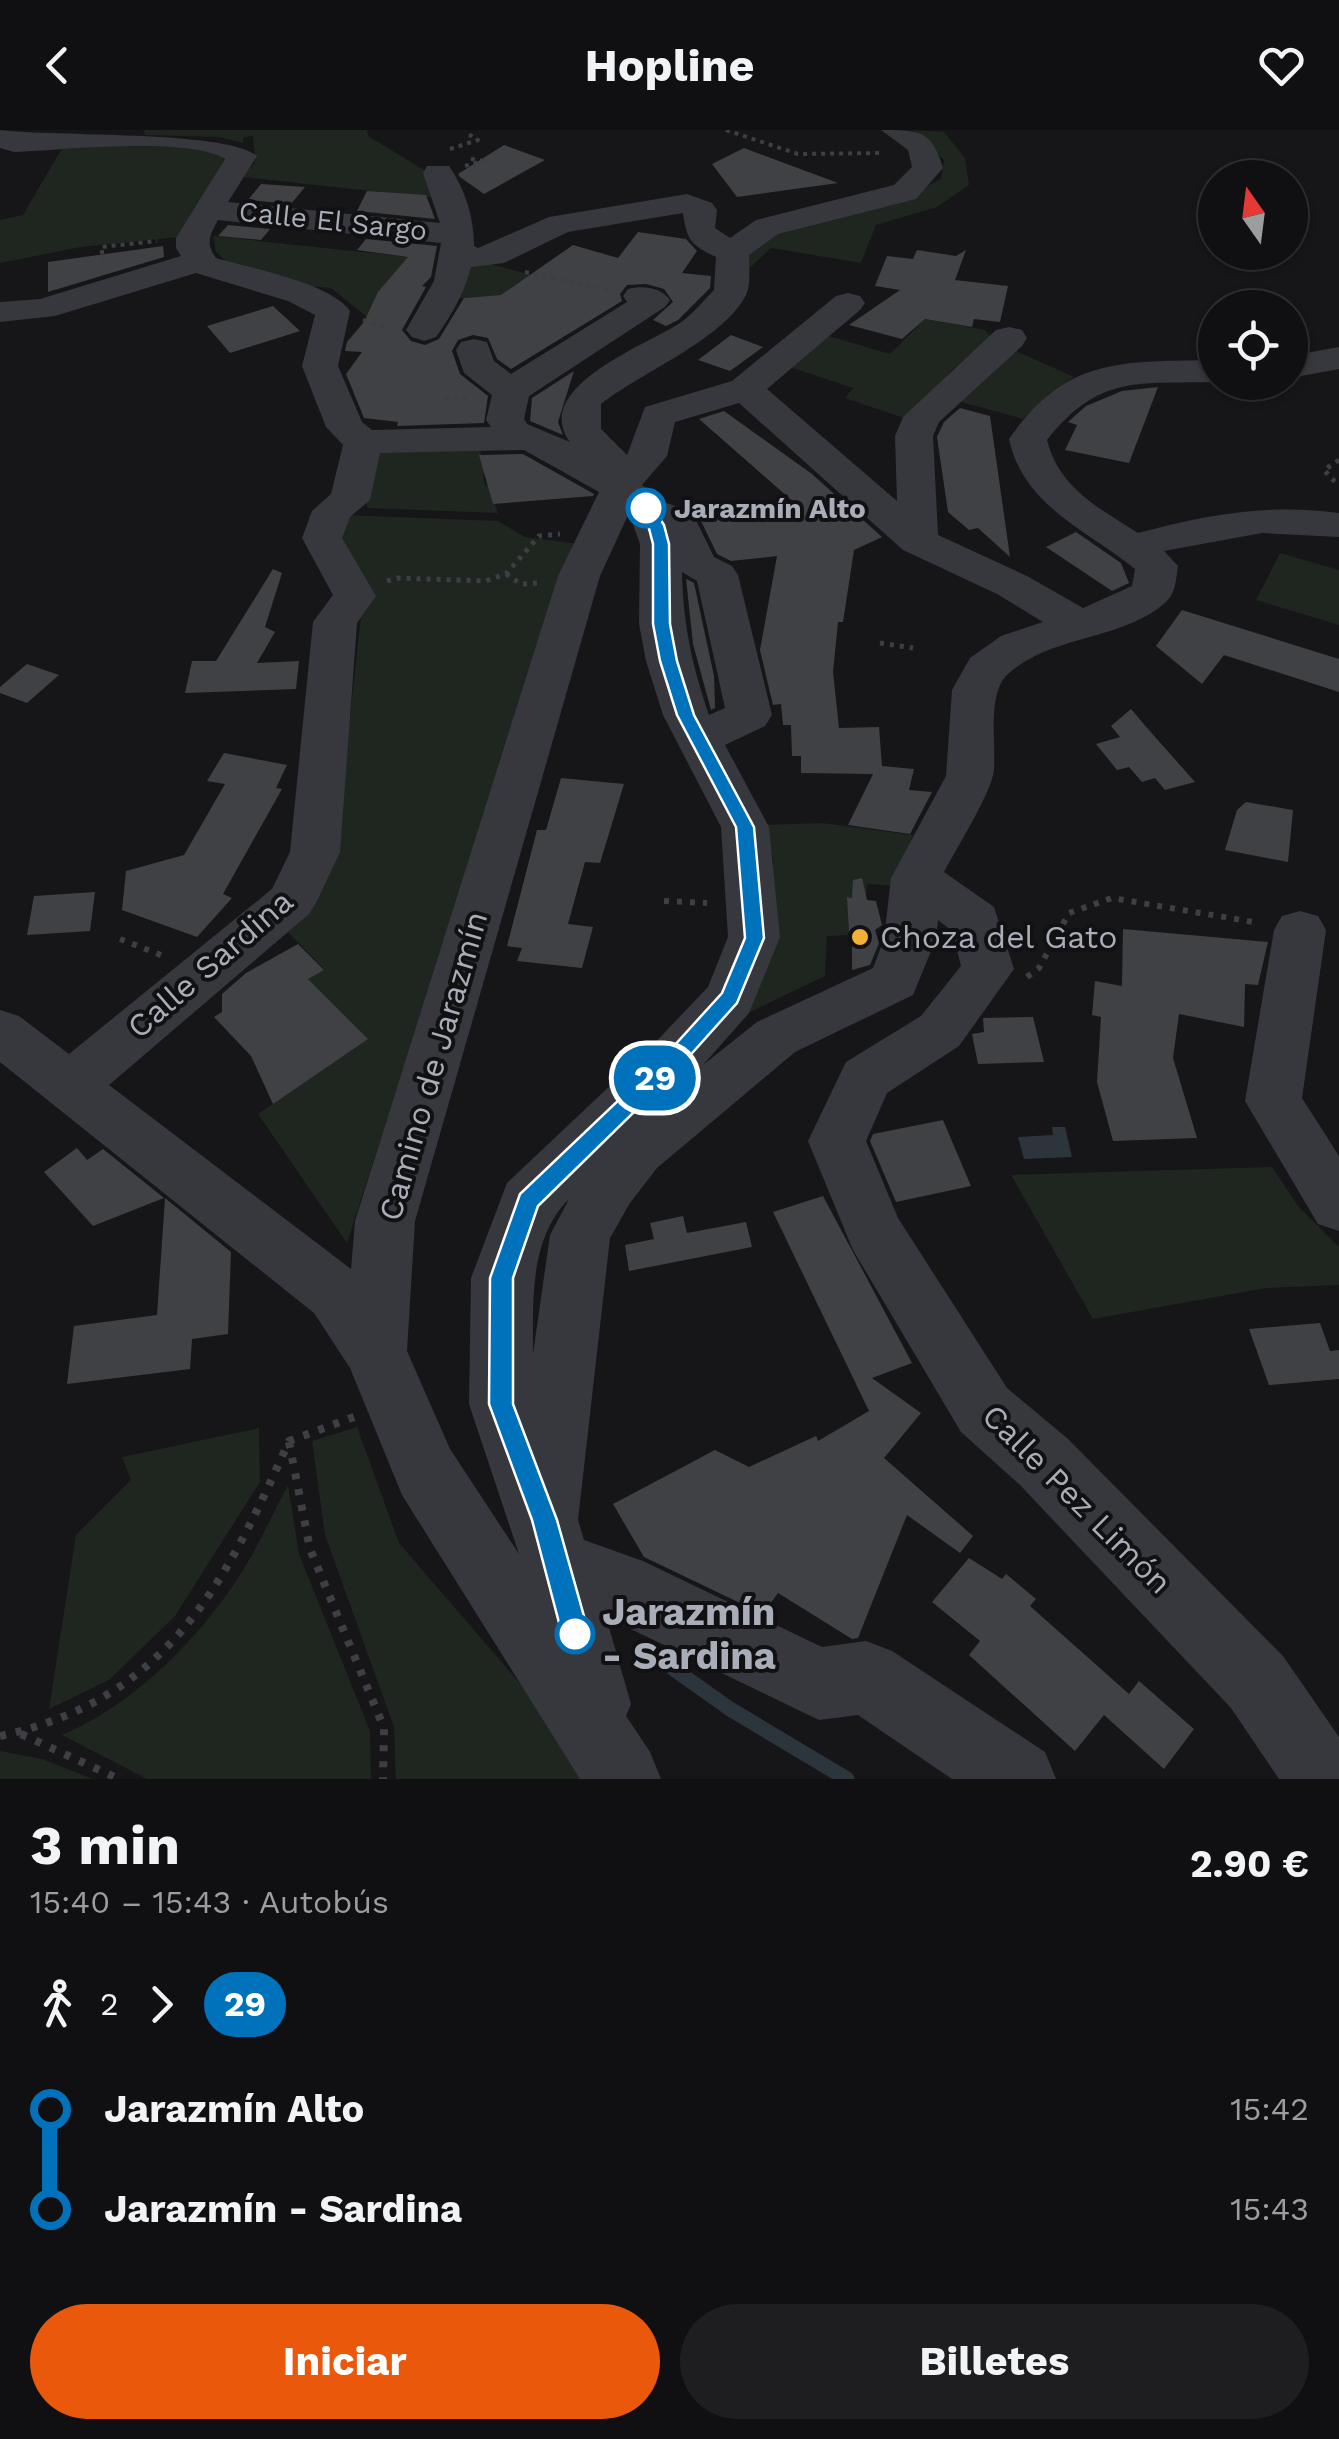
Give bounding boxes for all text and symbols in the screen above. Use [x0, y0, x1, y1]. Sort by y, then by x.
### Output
icon: back [30, 38, 85, 93]
icon: heart [1254, 38, 1309, 93]
text: Hopline [584, 39, 755, 92]
north arrow [1198, 160, 1308, 270]
map controls [1198, 160, 1308, 400]
street label: Calle El Sargo [237, 195, 429, 247]
button: locate [1198, 290, 1308, 400]
marker: Jarazmín Alto [627, 489, 665, 527]
place label: Jarazmín Alto [674, 492, 866, 525]
street label: Calle Sardina [120, 882, 300, 1046]
street label: Camino de Jarazmín [371, 907, 495, 1225]
place label: Choza del Gato [880, 918, 1117, 956]
marker: Choza del Gato [849, 926, 871, 948]
line badge: 29 [610, 1046, 700, 1110]
text: 29 [634, 1057, 676, 1099]
street label: Calle Pez Limón [975, 1397, 1179, 1601]
place label: Jarazmín - Sardina [602, 1590, 776, 1678]
marker: Jarazmín - Sardina [556, 1615, 594, 1653]
text: 3 min [30, 1813, 180, 1877]
text: 2.90 € [1190, 1842, 1309, 1886]
text: 15:40 – 15:43 · Autobús [30, 1883, 389, 1921]
icon: walk [30, 1977, 85, 2032]
icon: forward [134, 1977, 189, 2032]
text: 29 [224, 1983, 266, 2025]
text: 2 [100, 1985, 119, 2023]
text: Jarazmín Alto [104, 2087, 364, 2131]
text: 15:42 [1230, 2090, 1309, 2128]
text: Jarazmín - Sardina [104, 2187, 462, 2231]
text: 15:43 [1230, 2190, 1309, 2228]
button: Iniciar [30, 2304, 660, 2419]
button: Billetes [680, 2304, 1309, 2419]

